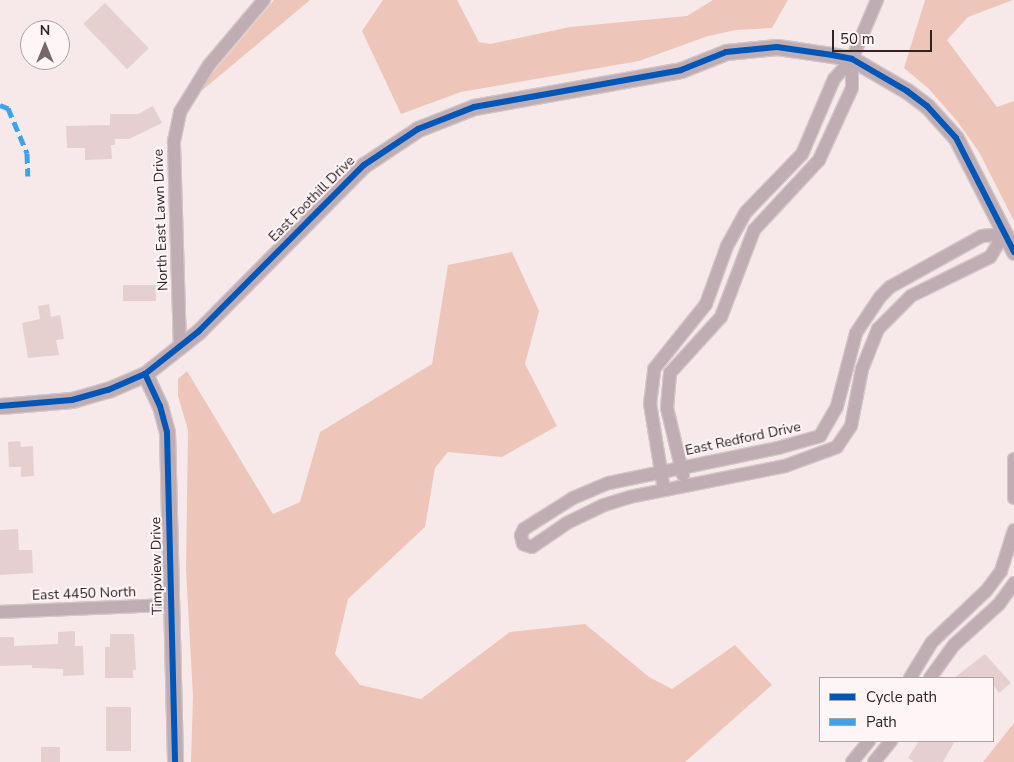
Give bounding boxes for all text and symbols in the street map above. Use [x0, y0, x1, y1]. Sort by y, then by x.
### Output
north arrow [20, 20, 70, 70]
scale bar [834, 20, 934, 52]
text: N [40, 21, 50, 40]
text: 50 m [840, 29, 875, 49]
street label: North East Lawn Drive [150, 149, 172, 291]
street label: East Foothill Drive [265, 152, 359, 246]
street label: East Redford Drive [684, 419, 802, 459]
street label: Timpview Drive [148, 517, 166, 615]
street label: East 4450 North [32, 584, 136, 604]
legend [819, 677, 994, 742]
text: Cycle path [866, 687, 937, 707]
text: Path [866, 712, 897, 732]

